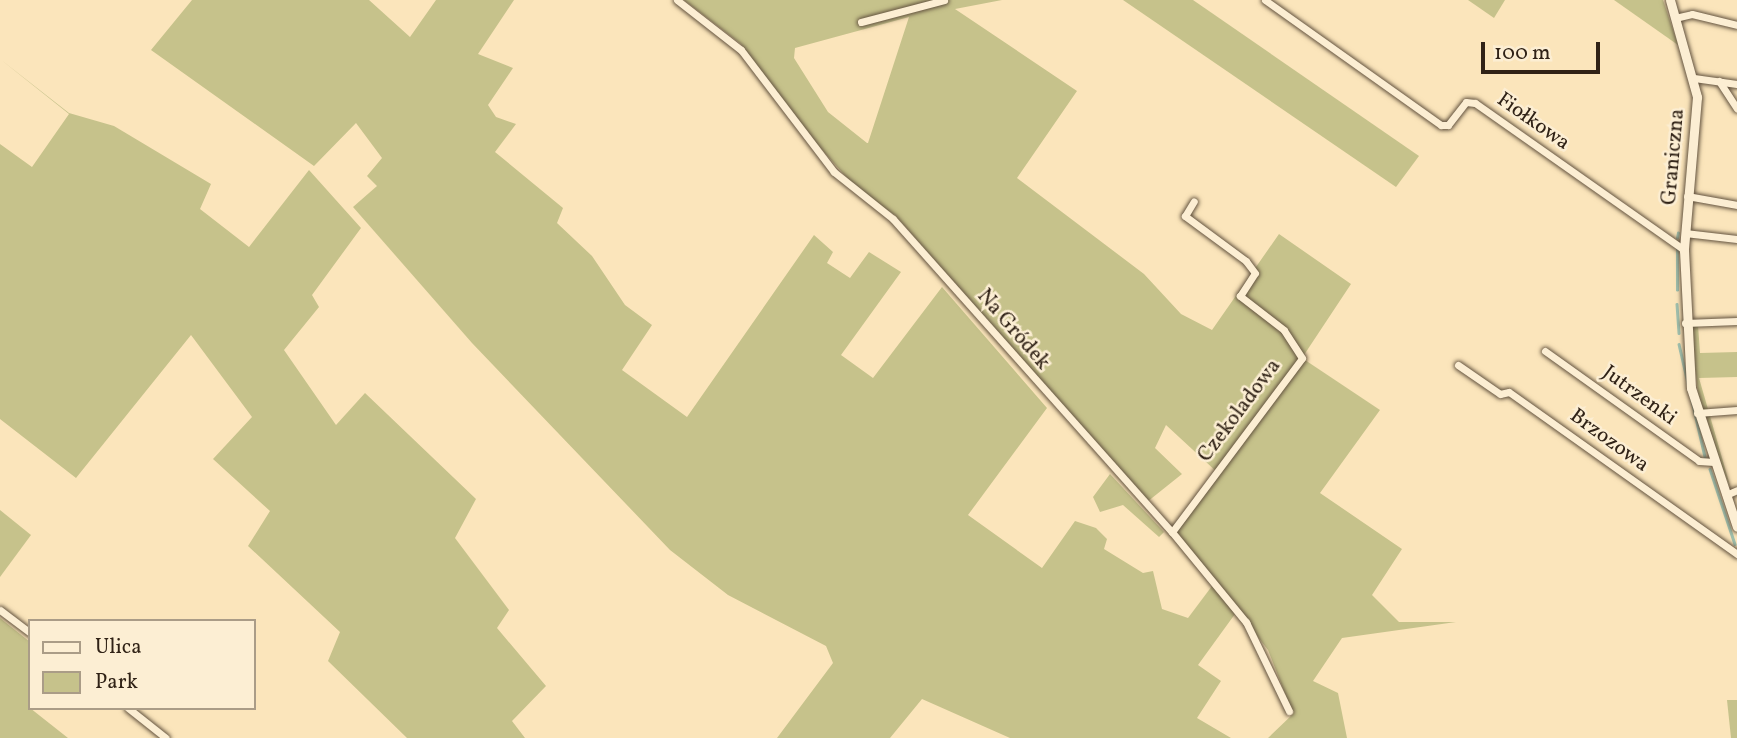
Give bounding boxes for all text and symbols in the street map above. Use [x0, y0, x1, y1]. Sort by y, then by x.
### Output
scale bar [1485, 28, 1604, 72]
text: 100 m [1494, 39, 1551, 68]
street label: Fiołkowa [1492, 88, 1574, 156]
street label: Graniczna [1657, 108, 1691, 206]
street label: Na Gródek [971, 284, 1055, 376]
street label: Czekoladowa [1193, 354, 1287, 468]
street label: Jutrzenki [1597, 361, 1681, 431]
street label: Brzozowa [1564, 404, 1654, 478]
legend [28, 619, 256, 710]
text: Ulica [95, 633, 142, 662]
text: Park [95, 668, 138, 697]

